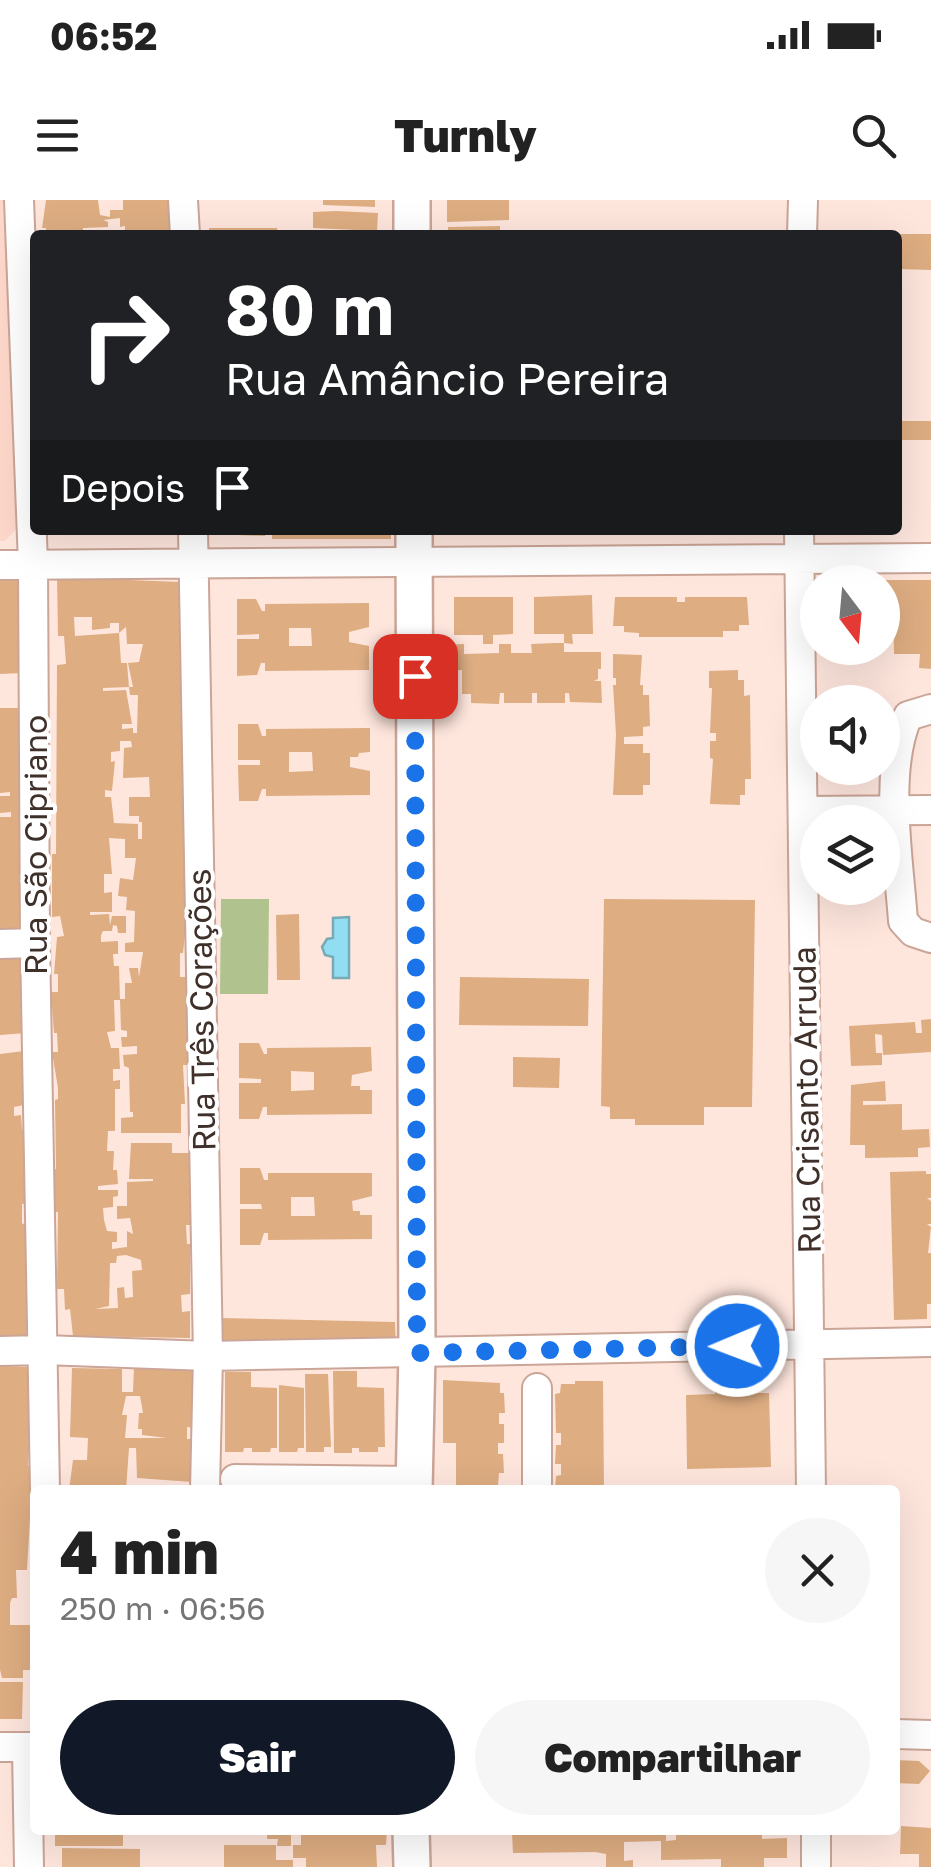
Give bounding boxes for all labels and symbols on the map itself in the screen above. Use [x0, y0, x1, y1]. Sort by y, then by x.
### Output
north arrow [800, 565, 900, 665]
pin [373, 634, 458, 719]
street label: Rua São Cipriano [16, 715, 54, 975]
street label: Rua Três Corações [180, 868, 222, 1152]
street label: Rua Crisanto Arruda [784, 946, 828, 1254]
position arrow [685, 1294, 789, 1398]

